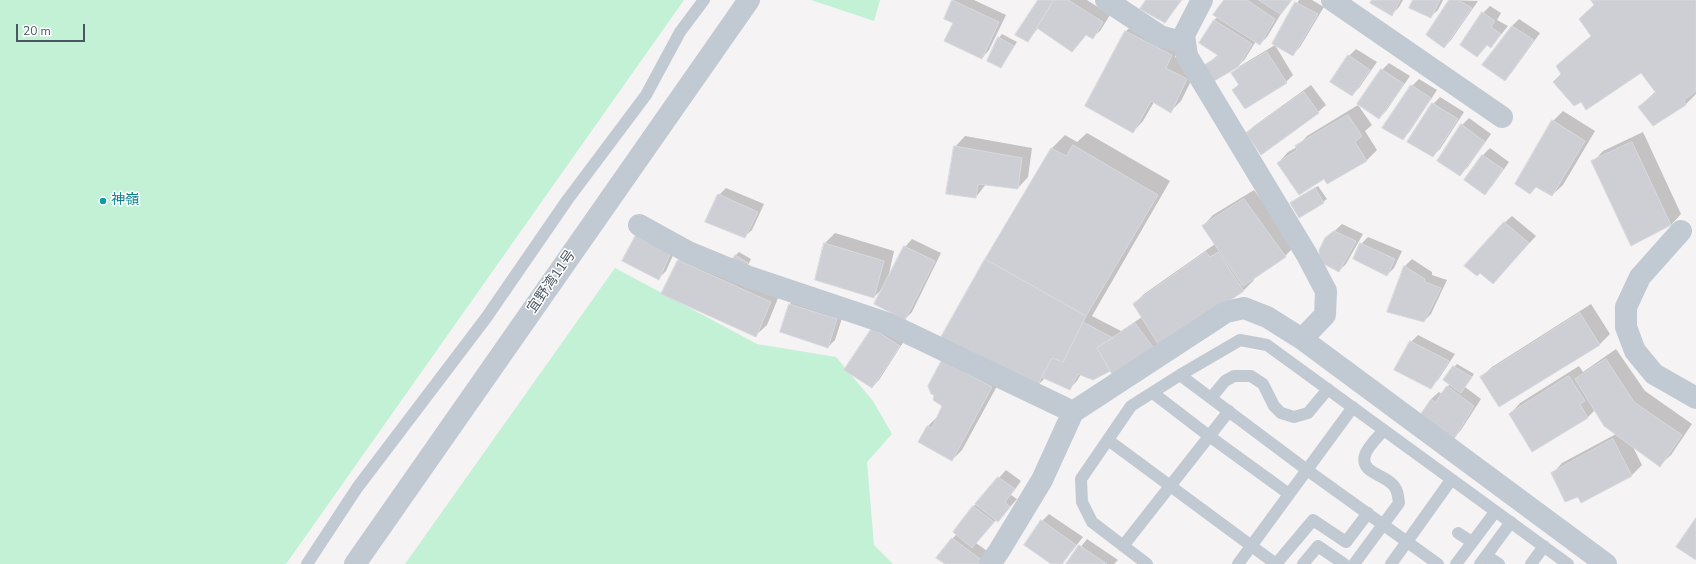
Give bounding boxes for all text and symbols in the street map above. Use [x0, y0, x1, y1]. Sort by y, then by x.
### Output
scale bar [18, 16, 87, 42]
text: 20 m [23, 23, 51, 39]
place label: 神嶺 [111, 193, 139, 209]
marker: 神嶺 [98, 196, 108, 206]
street label: 宜野湾11号 [524, 247, 580, 317]

